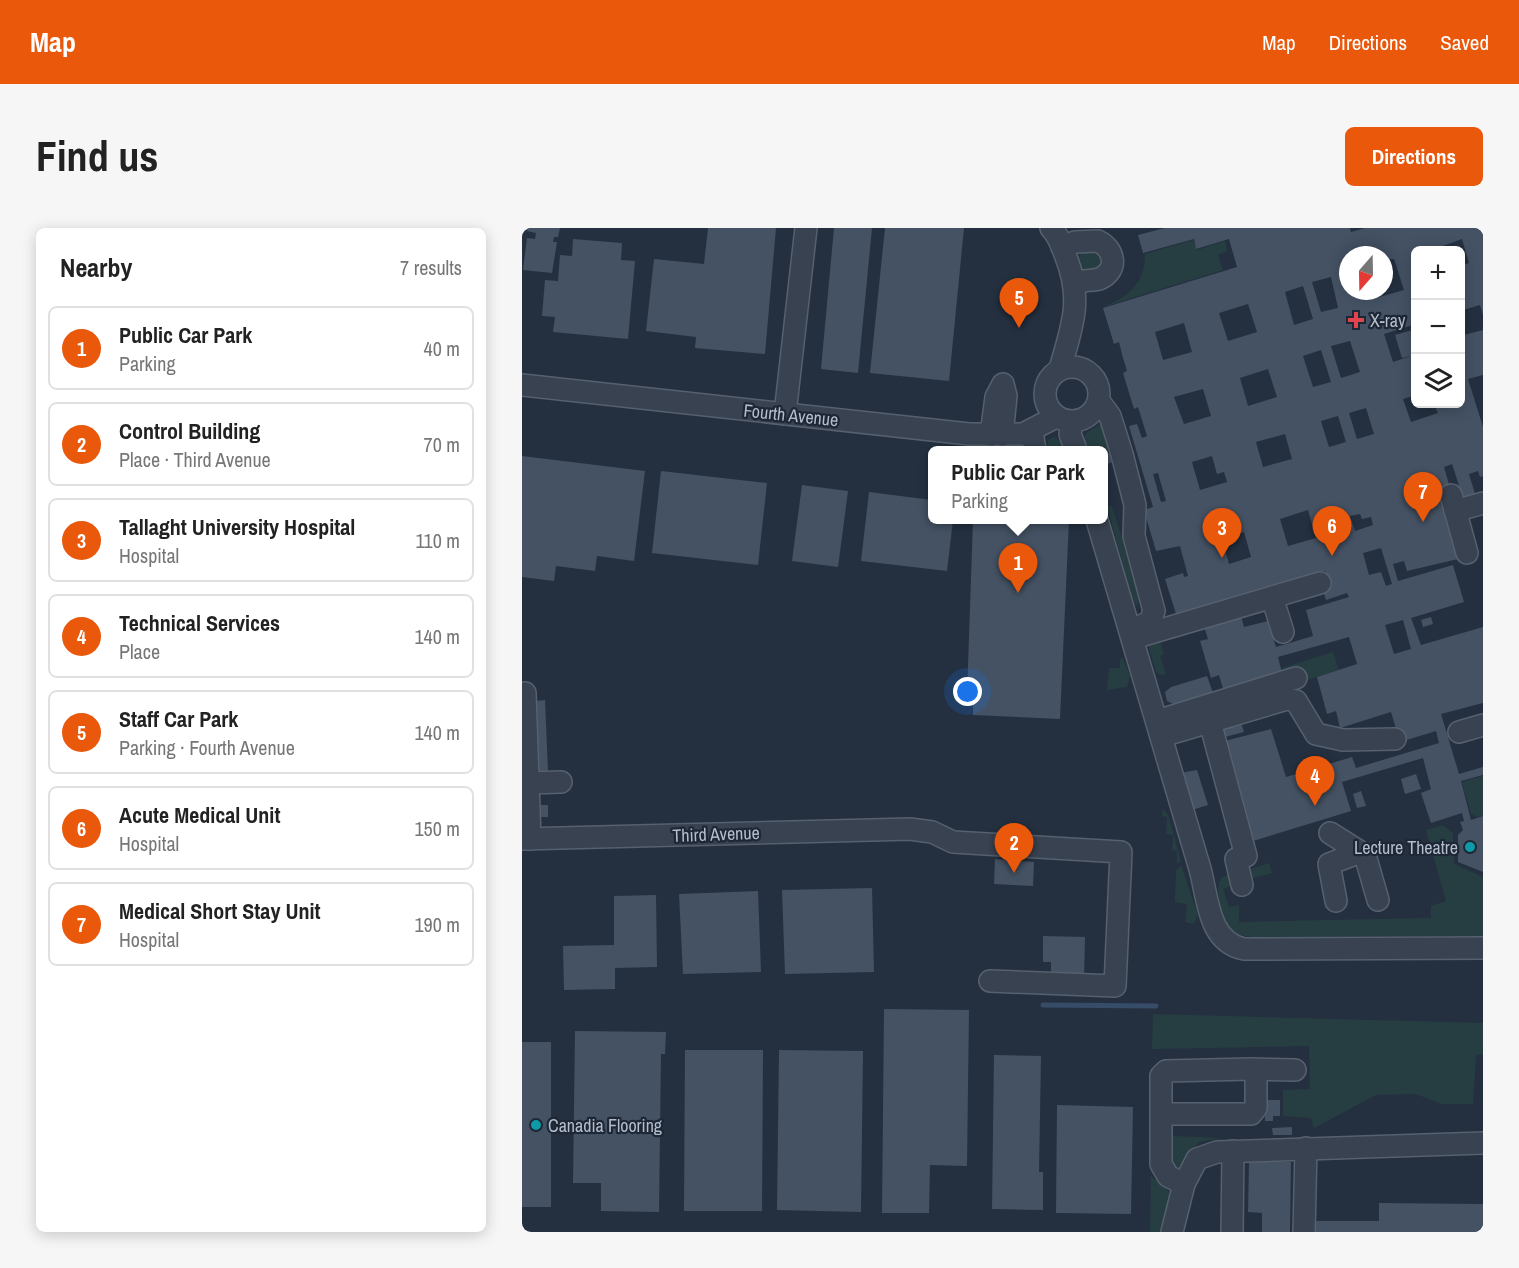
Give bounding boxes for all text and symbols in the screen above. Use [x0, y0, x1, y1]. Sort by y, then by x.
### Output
text: Map [30, 23, 76, 61]
text: Map [1262, 28, 1296, 57]
text: Directions [1329, 28, 1407, 57]
text: Saved [1440, 28, 1489, 57]
button: Directions [1345, 127, 1483, 186]
text: Find us [36, 128, 158, 184]
north arrow [1339, 246, 1393, 300]
map controls [1411, 246, 1465, 408]
button: + [1411, 246, 1465, 300]
text: Nearby [60, 250, 132, 285]
text: 7 results [400, 254, 462, 281]
pin: 5 [1000, 279, 1038, 328]
button: − [1411, 300, 1465, 354]
place label: X-ray [1370, 308, 1406, 333]
marker: X-ray [1347, 311, 1365, 329]
text: Public Car Park [119, 320, 252, 350]
text: 1 [77, 335, 86, 362]
text: 40 m [424, 335, 460, 362]
text: Parking [119, 350, 176, 377]
button: layers [1411, 354, 1465, 408]
street label: Fourth Avenue [742, 398, 840, 432]
text: Control Building [119, 416, 260, 446]
text: 2 [77, 431, 86, 458]
text: 70 m [424, 431, 460, 458]
text: Place · Third Avenue [119, 446, 271, 473]
popup [928, 446, 1108, 524]
text: Public Car Park [951, 457, 1085, 487]
pin: 7 [1404, 472, 1442, 522]
text: Parking [951, 487, 1008, 514]
pin: 6 [1312, 506, 1352, 556]
pin: 3 [1202, 508, 1242, 558]
text: Tallaght University Hospital [119, 512, 355, 542]
text: 3 [77, 527, 86, 554]
text: 110 m [416, 527, 460, 554]
text: Hospital [119, 542, 179, 569]
pin: 1 [998, 544, 1038, 593]
text: Technical Services [119, 608, 280, 638]
text: 4 [77, 623, 86, 650]
text: 140 m [414, 623, 460, 650]
text: Place [119, 638, 160, 665]
your location [953, 677, 982, 706]
text: Staff Car Park [119, 704, 238, 734]
text: 5 [77, 719, 86, 746]
text: 140 m [414, 719, 460, 746]
text: Parking · Fourth Avenue [119, 734, 295, 761]
pin: 4 [1296, 756, 1334, 806]
text: Acute Medical Unit [119, 800, 280, 830]
text: 6 [77, 815, 86, 842]
text: 150 m [414, 815, 460, 842]
street label: Third Avenue [672, 820, 760, 848]
pin: 2 [994, 824, 1034, 873]
text: Hospital [119, 830, 179, 857]
place label: Lecture Theatre [1354, 835, 1458, 860]
marker: Lecture Theatre [1463, 840, 1477, 854]
text: Medical Short Stay Unit [119, 896, 321, 926]
text: 7 [77, 911, 86, 938]
text: 190 m [414, 911, 460, 938]
text: Hospital [119, 926, 179, 953]
place label: Canadia Flooring [548, 1113, 663, 1138]
marker: Canadia Flooring [529, 1118, 543, 1132]

